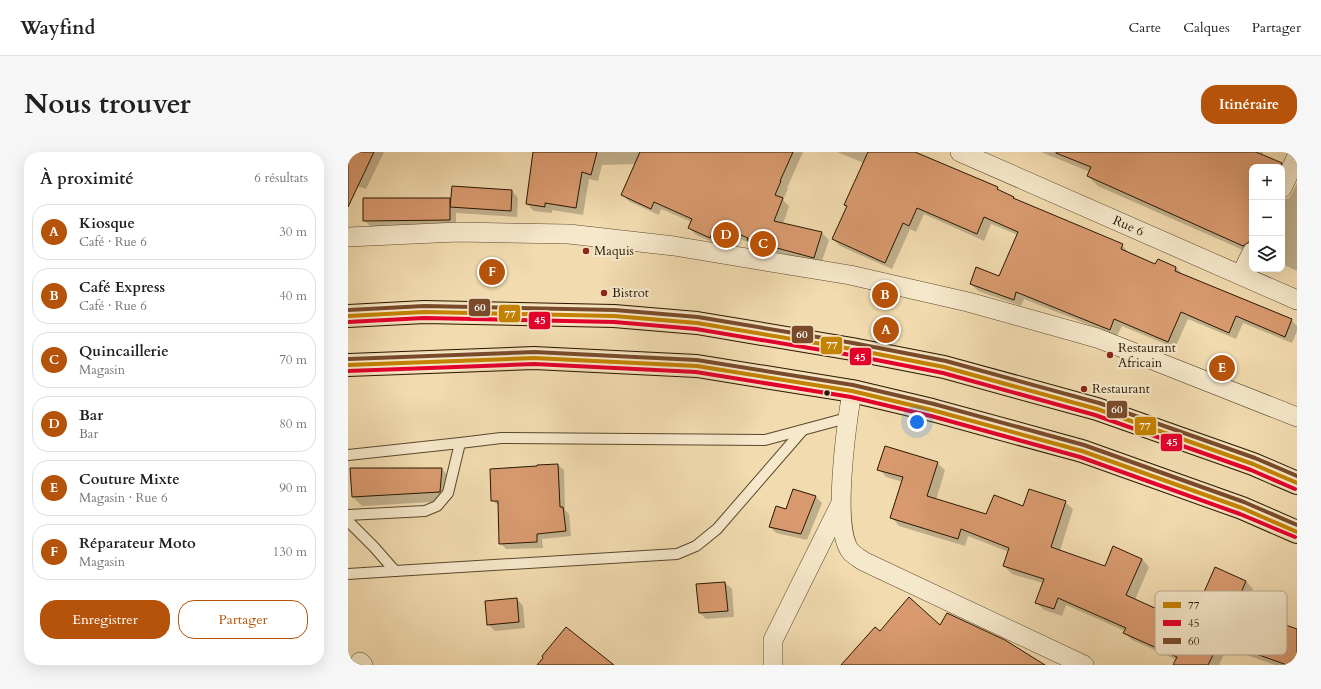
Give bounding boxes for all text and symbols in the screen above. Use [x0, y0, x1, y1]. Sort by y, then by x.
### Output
text: Wayfind [20, 15, 95, 41]
text: Carte [1129, 18, 1161, 37]
text: Calques [1183, 18, 1230, 37]
text: Partager [1252, 18, 1301, 37]
text: Nous trouver [24, 85, 191, 123]
button: Itinéraire [1201, 85, 1297, 124]
map controls [1249, 164, 1285, 272]
button: + [1249, 164, 1285, 200]
text: À proximité [40, 167, 134, 190]
text: 6 résultats [254, 169, 308, 187]
button: − [1249, 200, 1285, 236]
street label: Rue 6 [1110, 211, 1147, 241]
text: Kiosque [79, 213, 135, 233]
pin: D [713, 220, 739, 250]
text: A [49, 223, 59, 241]
text: 30 m [279, 223, 307, 241]
pin: C [750, 229, 776, 259]
text: Café · Rue 6 [79, 233, 147, 251]
button: layers [1249, 236, 1285, 272]
place label: Maquis [594, 242, 634, 260]
marker: Maquis [581, 246, 591, 256]
pin: F [479, 257, 505, 287]
text: Café Express [79, 277, 165, 297]
pin: B [872, 280, 898, 310]
place label: Bistrot [612, 284, 649, 302]
text: B [49, 287, 59, 305]
text: 40 m [279, 287, 307, 305]
marker: Bistrot [599, 288, 609, 298]
text: Café · Rue 6 [79, 297, 147, 315]
line badge: 60 [468, 298, 491, 317]
text: 60 [474, 300, 486, 315]
line badge: 77 [498, 304, 521, 323]
text: 77 [504, 307, 516, 322]
line badge: 45 [528, 311, 551, 330]
text: 45 [534, 313, 546, 328]
pin: A [873, 315, 899, 345]
line badge: 60 [791, 325, 814, 344]
text: 60 [796, 327, 808, 342]
line badge: 77 [820, 336, 843, 355]
text: 77 [826, 338, 838, 353]
place label: Restaurant Africain [1118, 339, 1176, 372]
text: Quincaillerie [79, 341, 169, 361]
line badge: 45 [849, 347, 872, 366]
text: 45 [854, 350, 866, 365]
marker: Restaurant Africain [1105, 350, 1115, 360]
text: C [49, 351, 59, 369]
text: 70 m [279, 351, 307, 369]
pin: E [1209, 353, 1235, 383]
text: Magasin [79, 361, 125, 379]
place label: Restaurant [1092, 380, 1150, 398]
marker: Restaurant [1079, 384, 1089, 394]
unlabelled marker [822, 388, 832, 398]
line badge: 60 [1106, 400, 1128, 419]
text: 60 [1111, 402, 1123, 417]
text: Bar [79, 405, 103, 425]
your location [907, 412, 927, 432]
text: D [48, 415, 60, 433]
text: 80 m [279, 415, 307, 433]
line badge: 77 [1134, 416, 1157, 436]
text: 77 [1139, 419, 1151, 434]
text: Bar [79, 425, 98, 443]
line badge: 45 [1160, 433, 1183, 452]
text: 45 [1166, 435, 1178, 450]
text: Couture Mixte [79, 469, 180, 489]
text: E [50, 479, 58, 497]
text: 90 m [279, 479, 307, 497]
text: Magasin · Rue 6 [79, 489, 168, 507]
text: Réparateur Moto [79, 533, 196, 553]
text: F [50, 543, 58, 561]
text: 130 m [273, 543, 307, 561]
text: Magasin [79, 553, 125, 571]
legend [1155, 591, 1287, 655]
text: 77 [1188, 598, 1200, 613]
button: Enregistrer [40, 600, 170, 639]
button: Partager [178, 600, 308, 639]
text: 45 [1188, 616, 1199, 631]
text: 60 [1188, 634, 1200, 649]

